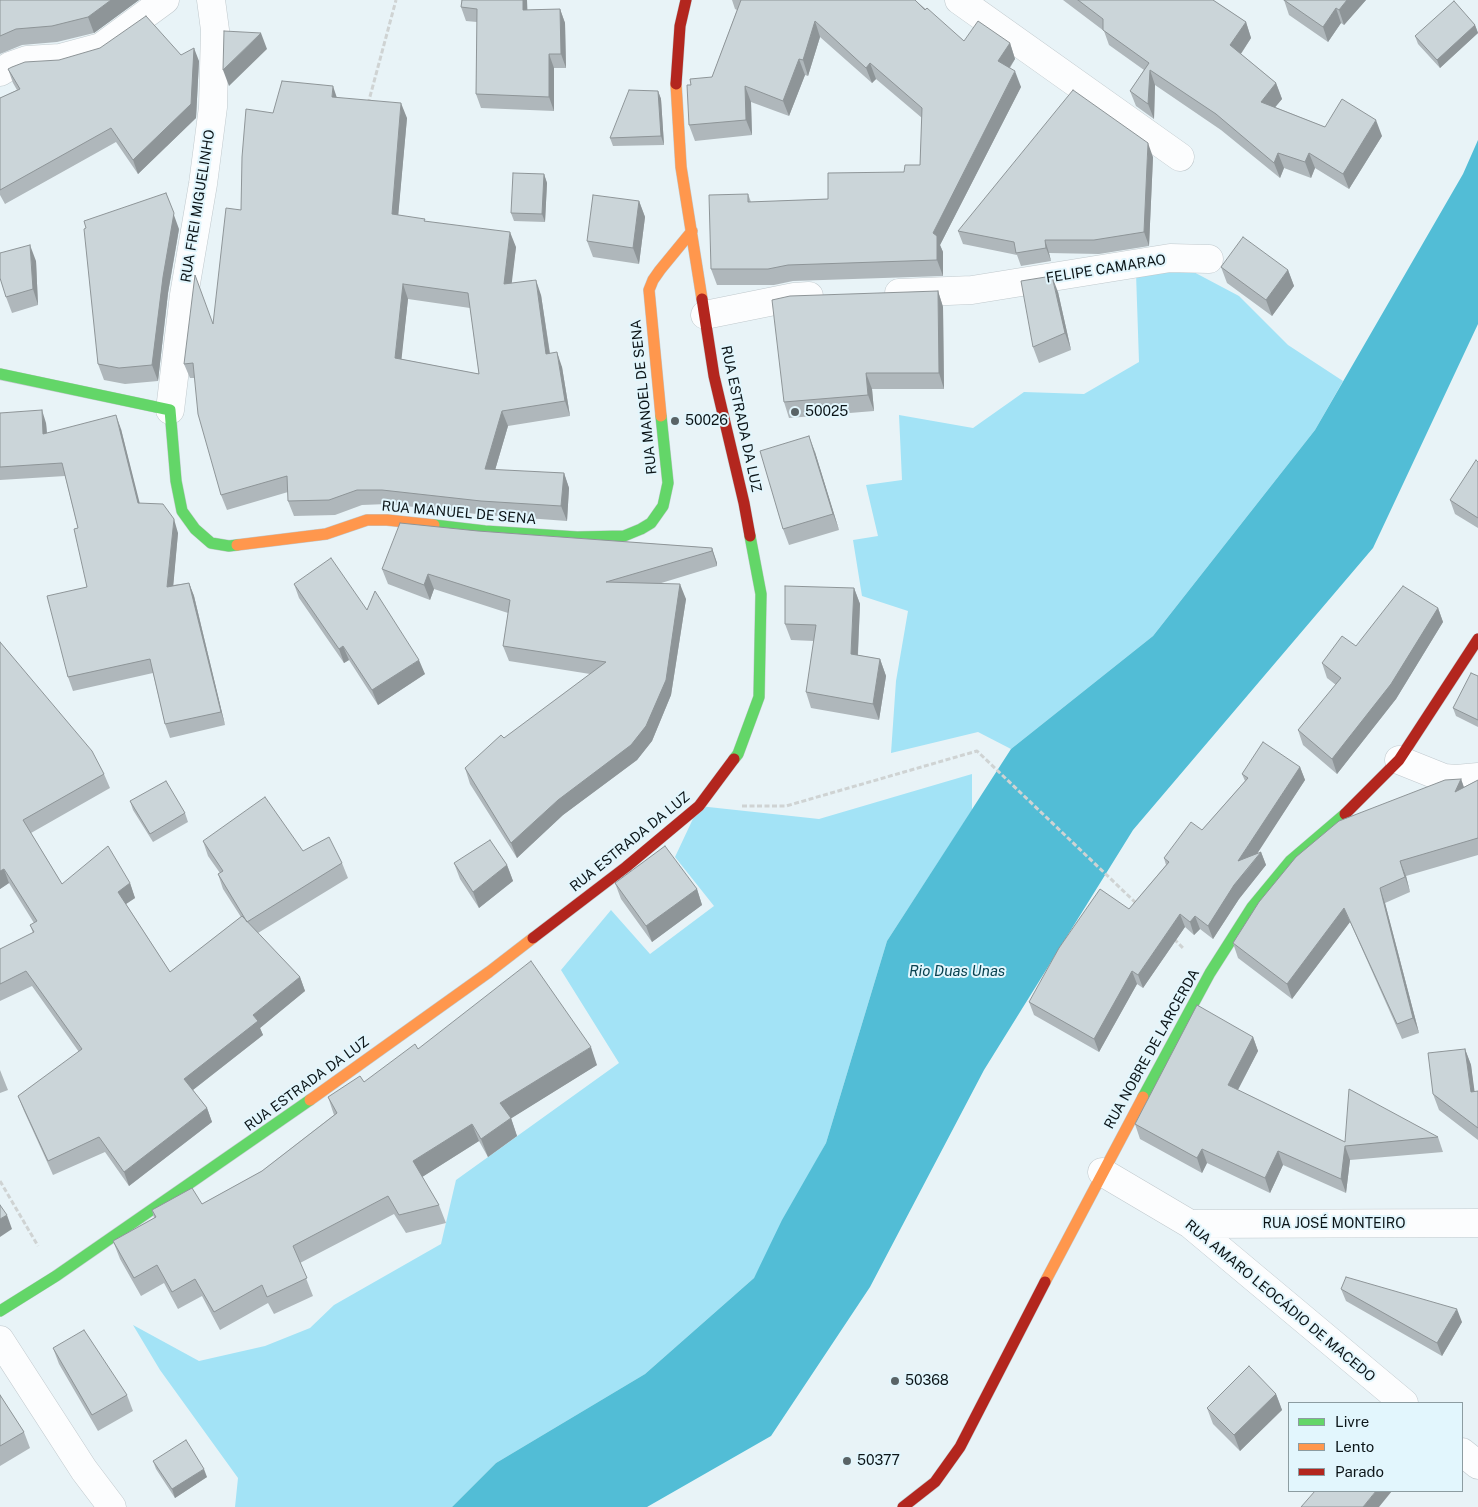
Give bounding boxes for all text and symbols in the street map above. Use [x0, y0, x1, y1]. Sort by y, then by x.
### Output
street label: RUA FREI MIGUELINHO [178, 128, 218, 284]
street label: FELIPE CAMARAO [1045, 251, 1167, 287]
street label: RUA MANOEL DE SENA [628, 319, 660, 475]
street label: RUA ESTRADA DA LUZ [717, 344, 765, 494]
place label: 50025 [805, 404, 848, 420]
marker: 50025 [789, 406, 801, 418]
place label: 50026 [685, 413, 728, 429]
marker: 50026 [669, 415, 681, 427]
street label: RUA MANUEL DE SENA [381, 498, 537, 528]
street label: RUA ESTRADA DA LUZ [567, 788, 693, 896]
water label: Rio Duas Unas [909, 962, 1005, 980]
street label: RUA NOBRE DE LARCERDA [1101, 966, 1203, 1132]
street label: RUA ESTRADA DA LUZ [242, 1033, 372, 1135]
street label: RUA AMARO LEOCÁDIO DE MACEDO [1182, 1216, 1378, 1386]
street label: RUA JOSÉ MONTEIRO [1263, 1216, 1405, 1232]
place label: 50368 [905, 1373, 949, 1389]
marker: 50368 [889, 1375, 901, 1387]
legend [1288, 1402, 1463, 1492]
text: Livre [1335, 1413, 1369, 1430]
text: Lento [1335, 1438, 1374, 1455]
place label: 50377 [857, 1453, 900, 1469]
marker: 50377 [841, 1455, 853, 1467]
text: Parado [1335, 1463, 1384, 1480]

